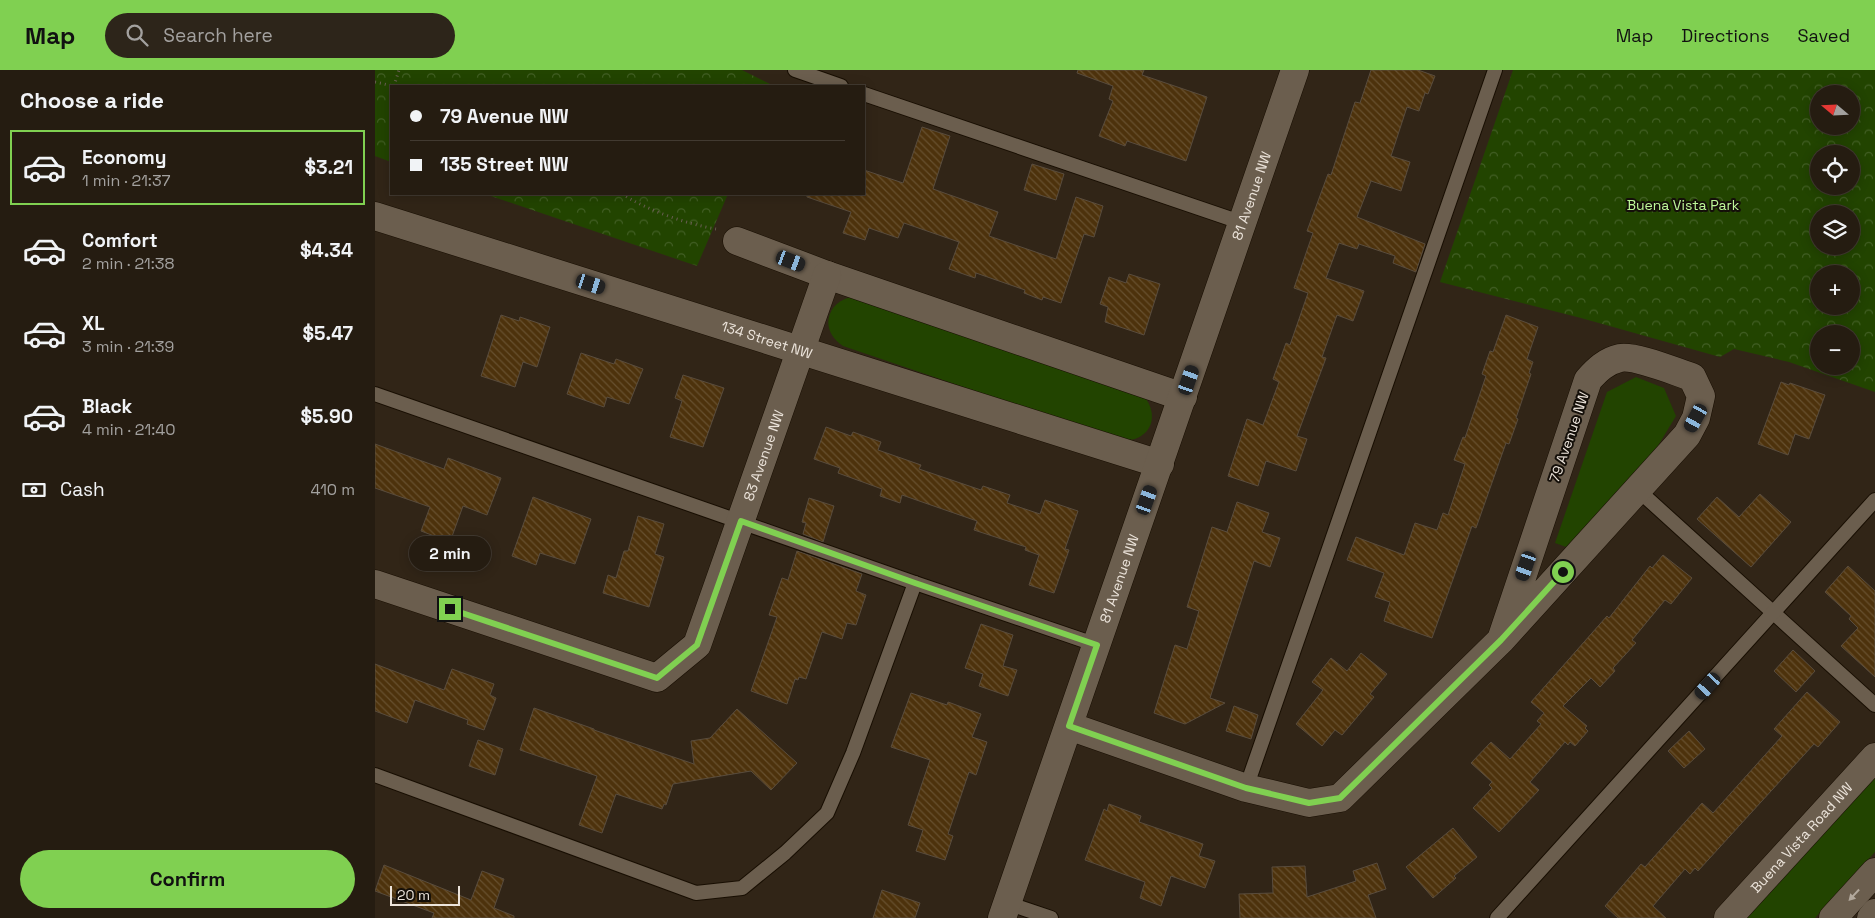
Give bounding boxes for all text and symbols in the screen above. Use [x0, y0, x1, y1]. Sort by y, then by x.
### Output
search box [105, 13, 455, 58]
text: Map [25, 20, 75, 51]
icon: search [123, 21, 151, 49]
text: Search here [163, 23, 273, 48]
text: Map [1616, 24, 1653, 47]
text: Directions [1681, 24, 1770, 47]
text: Saved [1798, 24, 1850, 47]
north arrow [1810, 85, 1860, 135]
map controls [1810, 85, 1860, 375]
text: Choose a ride [20, 86, 164, 114]
text: 79 Avenue NW [440, 104, 569, 129]
icon: car [22, 145, 67, 190]
text: Economy [82, 145, 166, 170]
button: locate [1810, 145, 1860, 195]
street label: 81 Avenue NW [1228, 149, 1275, 243]
text: 135 Street NW [440, 152, 569, 177]
text: $3.21 [304, 155, 353, 180]
text: 1 min · 21:37 [82, 170, 171, 191]
park label: Buena Vista Park [1627, 196, 1740, 214]
button: layers [1810, 205, 1860, 255]
icon: car [22, 228, 67, 273]
text: Comfort [82, 228, 158, 253]
text: $4.34 [300, 238, 353, 263]
car [774, 249, 807, 273]
text: 2 min · 21:38 [82, 253, 174, 274]
button: + [1810, 265, 1860, 315]
car [574, 272, 607, 296]
icon: car [22, 311, 67, 356]
text: XL [82, 311, 105, 336]
street label: 134 Street NW [719, 317, 815, 363]
text: $5.47 [303, 321, 353, 346]
button: − [1810, 325, 1860, 375]
text: 3 min · 21:39 [82, 336, 174, 357]
car [1177, 363, 1200, 397]
street label: 79 Avenue NW [1545, 389, 1593, 485]
icon: car [22, 394, 67, 439]
text: Black [82, 394, 132, 419]
car [1682, 401, 1709, 435]
text: $5.90 [300, 404, 353, 429]
street label: 83 Avenue NW [739, 408, 788, 503]
text: 4 min · 21:40 [82, 419, 175, 440]
icon: cash [20, 476, 48, 504]
text: Cash [60, 477, 105, 502]
text: 410 m [311, 479, 355, 500]
car [1134, 483, 1159, 517]
street label: 81 Avenue NW [1096, 532, 1143, 625]
callout: 2 min [409, 536, 491, 572]
text: 2 min [429, 543, 471, 564]
car [1514, 549, 1537, 583]
route start [1552, 561, 1574, 583]
route end [439, 598, 461, 620]
car [1692, 670, 1723, 702]
street label: Buena Vista Road NW [1747, 779, 1856, 896]
button: Confirm [20, 850, 355, 908]
scale bar [390, 883, 460, 906]
text: 20 m [397, 886, 430, 904]
one-way arrow [1848, 889, 1860, 901]

